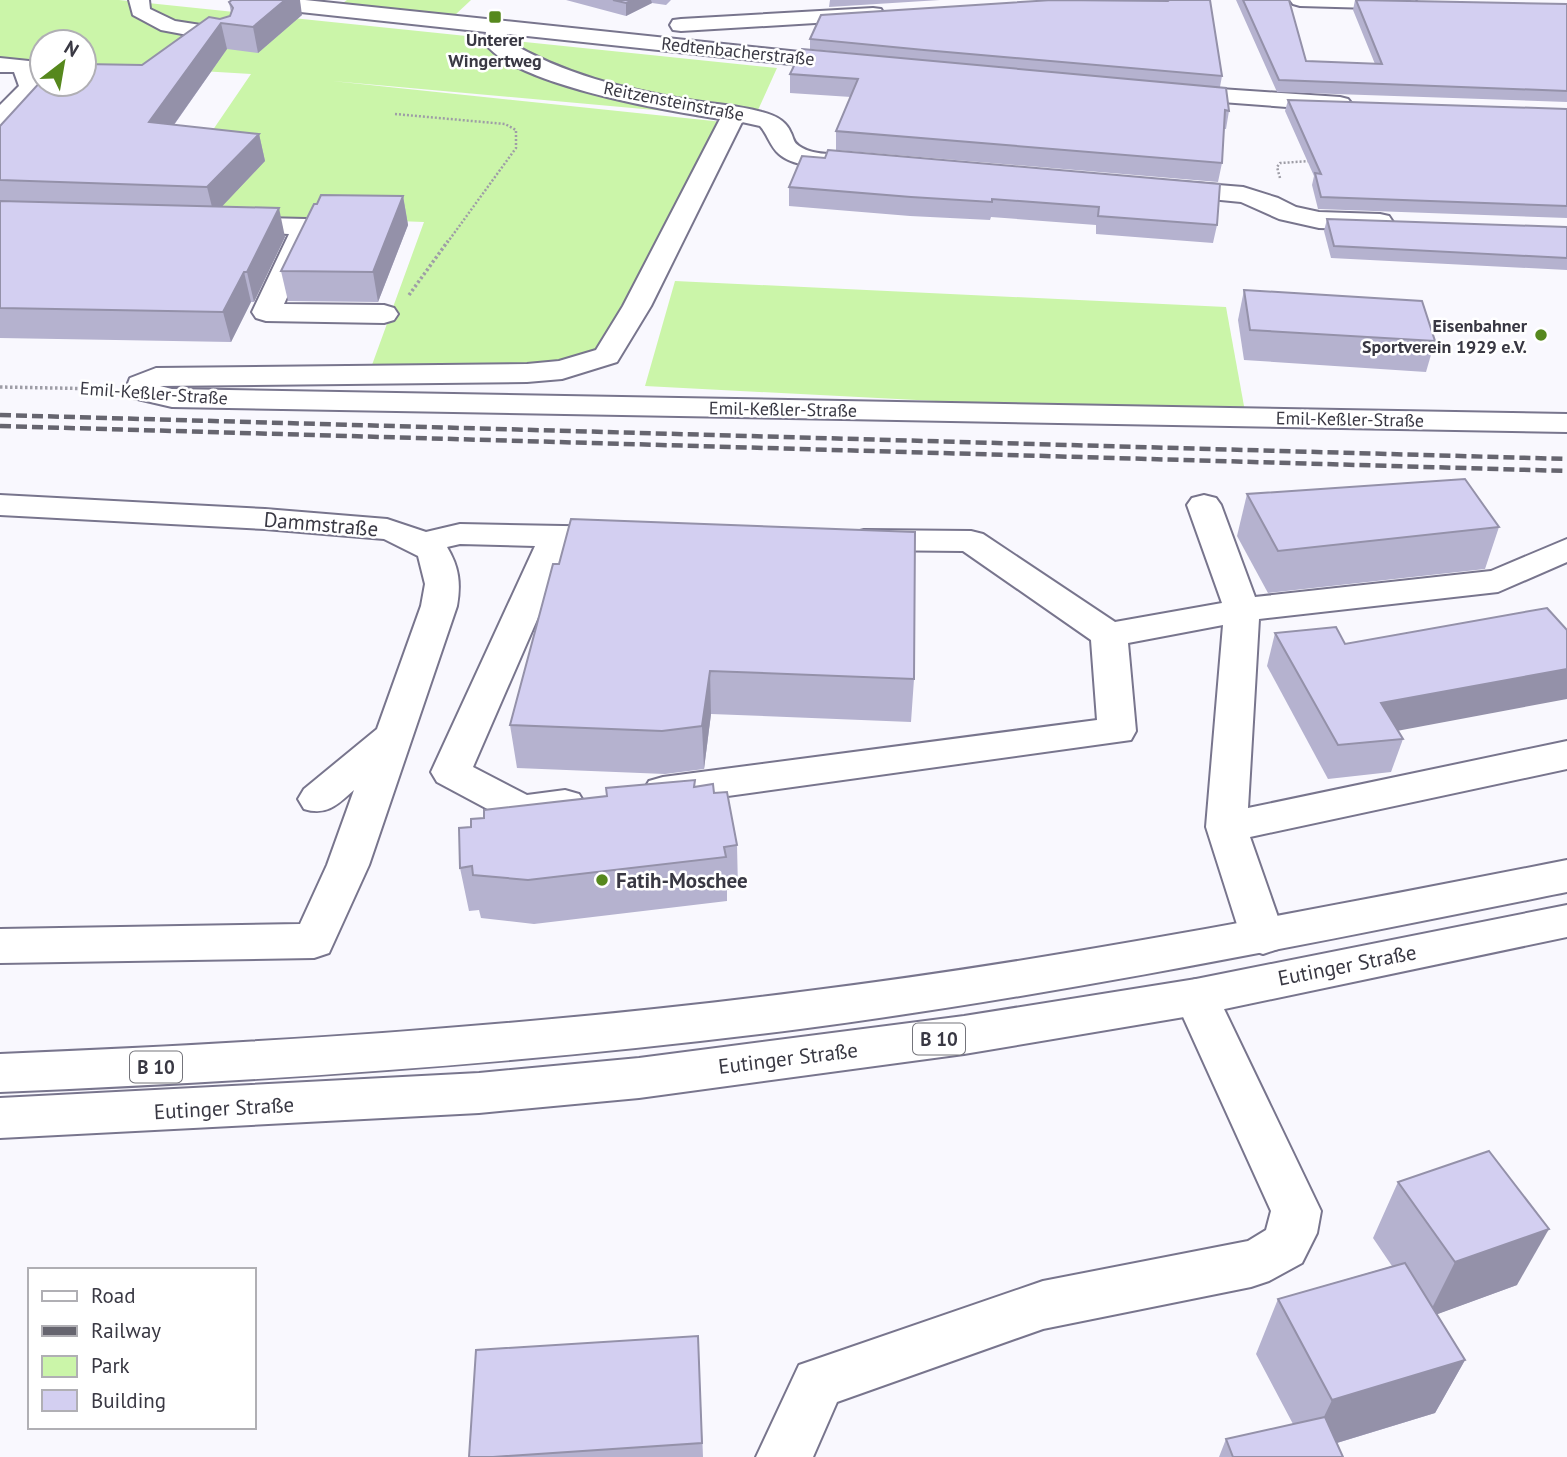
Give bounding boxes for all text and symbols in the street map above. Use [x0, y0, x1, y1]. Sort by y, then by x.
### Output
marker: Unterer Wingertweg [487, 9, 503, 25]
north arrow [28, 28, 98, 98]
place label: Unterer Wingertweg [448, 28, 542, 72]
street label: Redtenbacherstraße [660, 32, 816, 70]
text: N [60, 35, 83, 62]
street label: Reitzensteinstraße [602, 76, 746, 126]
place label: Eisenbahner Sportverein 1929 e.V. [1362, 314, 1528, 358]
marker: Eisenbahner Sportverein 1929 e.V. [1533, 327, 1549, 343]
street label: Emil-Keßler-Straße [79, 376, 229, 410]
street label: Emil-Keßler-Straße [709, 396, 857, 422]
street label: Emil-Keßler-Straße [1276, 406, 1424, 432]
street label: Dammstraße [263, 506, 379, 542]
place label: Fatih-Moschee [616, 867, 748, 894]
marker: Fatih-Moschee [594, 872, 610, 888]
street label: Eutinger Straße [1275, 938, 1419, 992]
road number: B 10 [913, 1023, 965, 1054]
street label: Eutinger Straße [717, 1036, 859, 1080]
road number: B 10 [130, 1051, 182, 1082]
street label: Eutinger Straße [153, 1091, 295, 1125]
legend [28, 1268, 256, 1429]
text: Road [91, 1282, 135, 1309]
text: Railway [91, 1317, 161, 1344]
text: Park [91, 1352, 130, 1379]
text: Building [91, 1387, 166, 1414]

